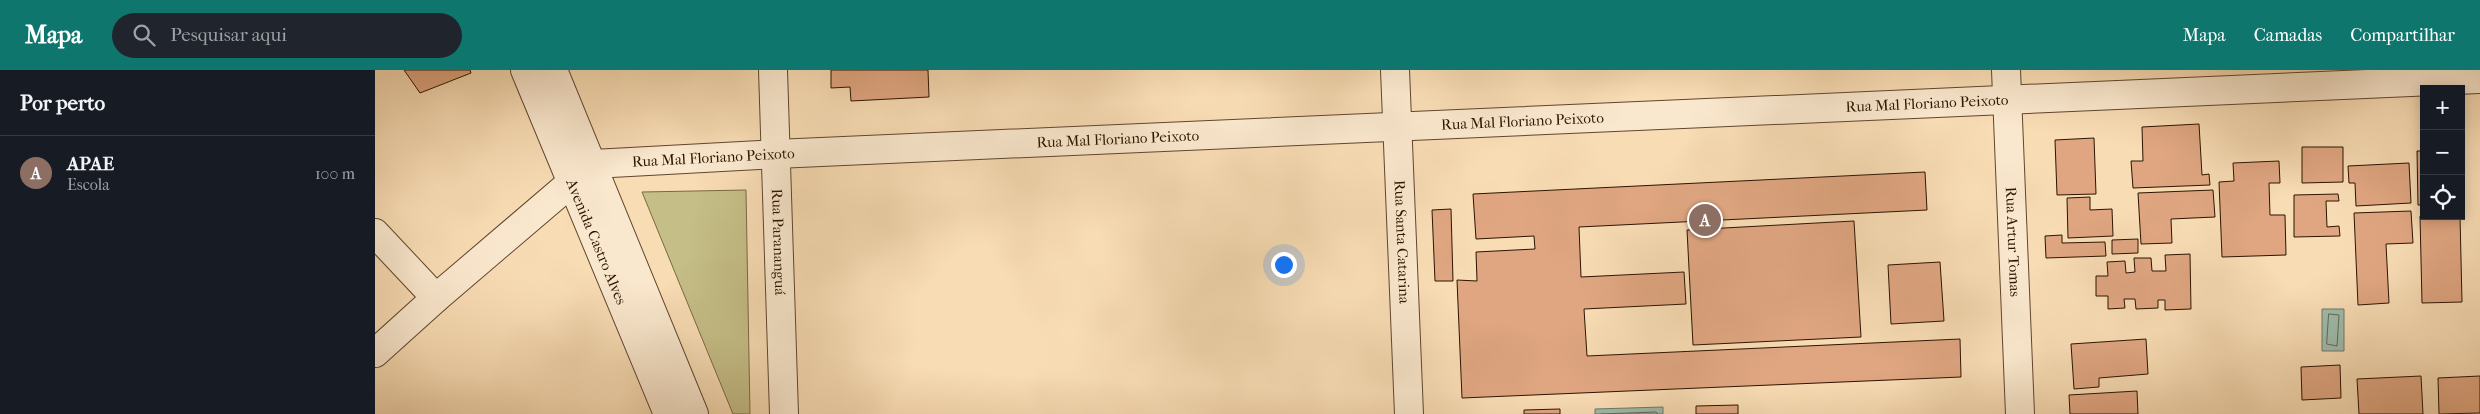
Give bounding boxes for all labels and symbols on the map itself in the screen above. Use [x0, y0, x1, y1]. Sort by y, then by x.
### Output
street label: Rua Mal Floriano Peixoto [1845, 91, 2009, 116]
street label: Rua Mal Floriano Peixoto [1441, 109, 1605, 134]
street label: Rua Mal Floriano Peixoto [1036, 126, 1200, 152]
street label: Rua Mal Floriano Peixoto [631, 144, 795, 171]
street label: Avenida Castro Alves [562, 175, 631, 308]
street label: Rua Santa Catarina [1390, 180, 1414, 305]
street label: Rua Artur Tomas [2002, 186, 2024, 298]
street label: Rua Parananguá [768, 188, 789, 297]
pin: A [1689, 201, 1721, 239]
your location [1271, 252, 1297, 278]

